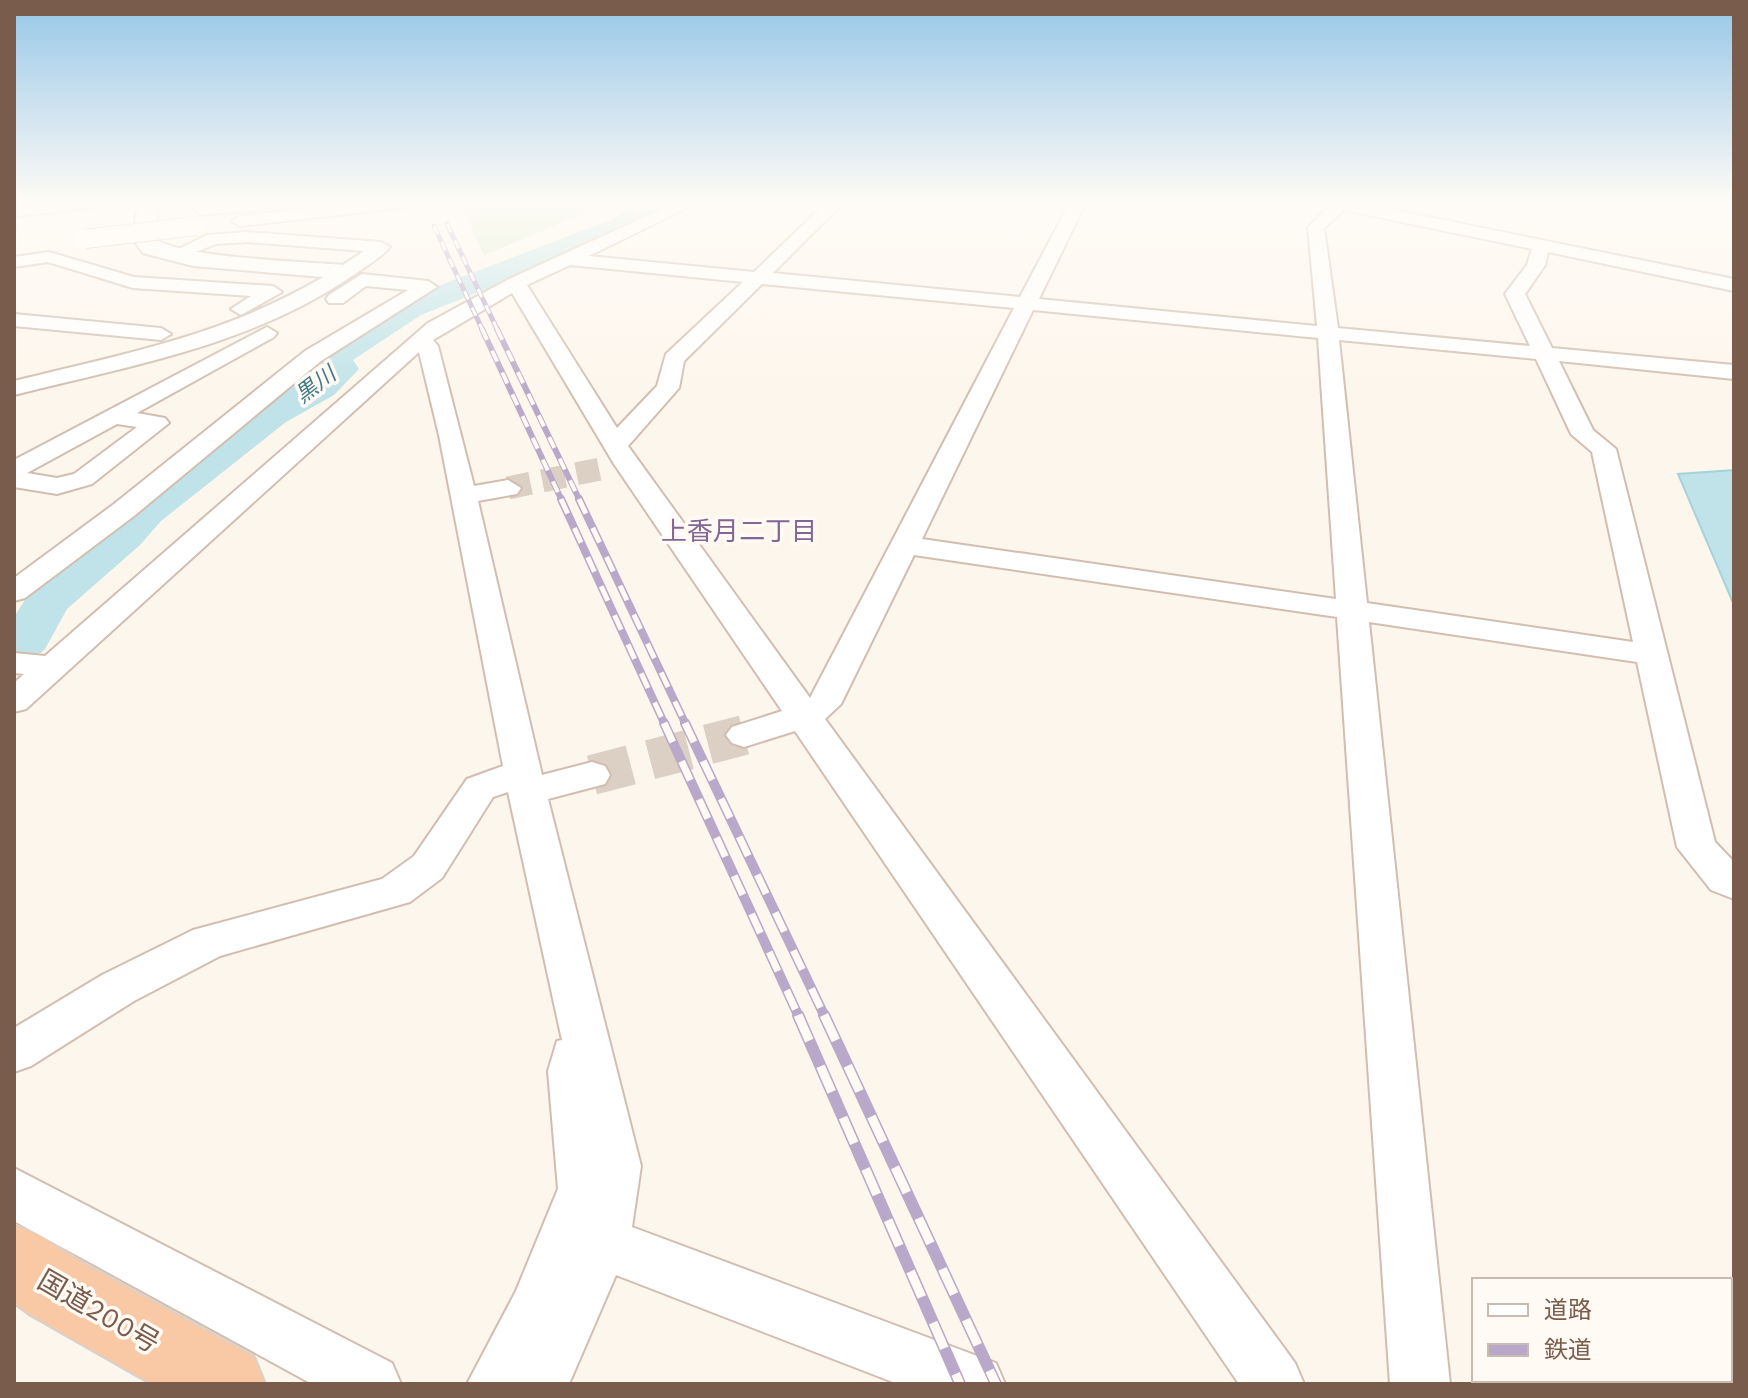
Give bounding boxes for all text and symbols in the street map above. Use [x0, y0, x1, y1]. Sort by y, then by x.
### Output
water label: 黒川 [290, 360, 342, 408]
district label: 上香月二丁目 [661, 516, 817, 546]
street label: 国道200号 [32, 1263, 166, 1360]
legend [1472, 1278, 1732, 1382]
text: 道路 [1544, 1296, 1592, 1324]
text: 鉄道 [1544, 1336, 1592, 1364]

